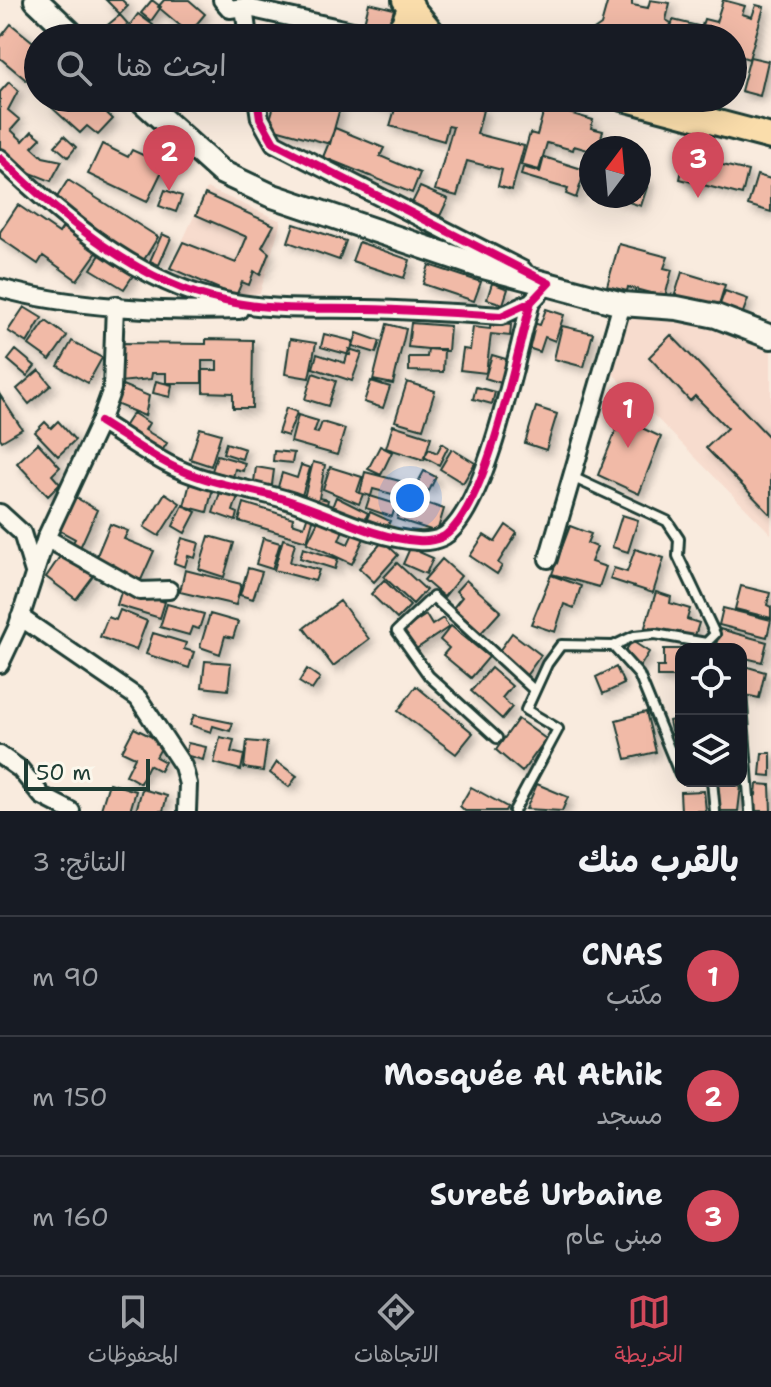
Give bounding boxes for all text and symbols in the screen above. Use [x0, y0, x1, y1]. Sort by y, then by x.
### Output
search box [24, 24, 747, 112]
text: ابحث هنا [116, 45, 227, 86]
icon: search [52, 46, 96, 90]
pin: 2 [143, 125, 195, 191]
pin: 3 [672, 132, 724, 198]
north arrow [579, 136, 651, 208]
pin: 1 [602, 382, 654, 448]
your location [390, 478, 430, 518]
map controls [675, 643, 747, 787]
button: locate [675, 643, 747, 715]
button: layers [675, 715, 747, 787]
scale bar [24, 755, 150, 791]
text: 50 m [36, 758, 91, 787]
text: بالقرب منك [578, 837, 739, 883]
text: النتائج: 3 [32, 844, 126, 879]
text: CNAS [582, 934, 663, 975]
text: 90 m [32, 959, 99, 994]
text: 1 [707, 959, 719, 994]
text: مكتب [606, 977, 663, 1012]
text: Mosquée Al Athik [384, 1054, 663, 1095]
text: 150 m [32, 1079, 108, 1114]
text: 2 [704, 1079, 722, 1114]
text: مسجد [596, 1097, 663, 1132]
text: Sureté Urbaine [430, 1174, 663, 1215]
text: 160 m [32, 1199, 109, 1234]
text: 3 [704, 1199, 722, 1234]
text: مبنى عام [565, 1217, 663, 1252]
tab: المحفوظات [88, 1290, 178, 1374]
tab: الاتجاهات [354, 1290, 439, 1374]
tab: الخريطة [615, 1290, 683, 1374]

